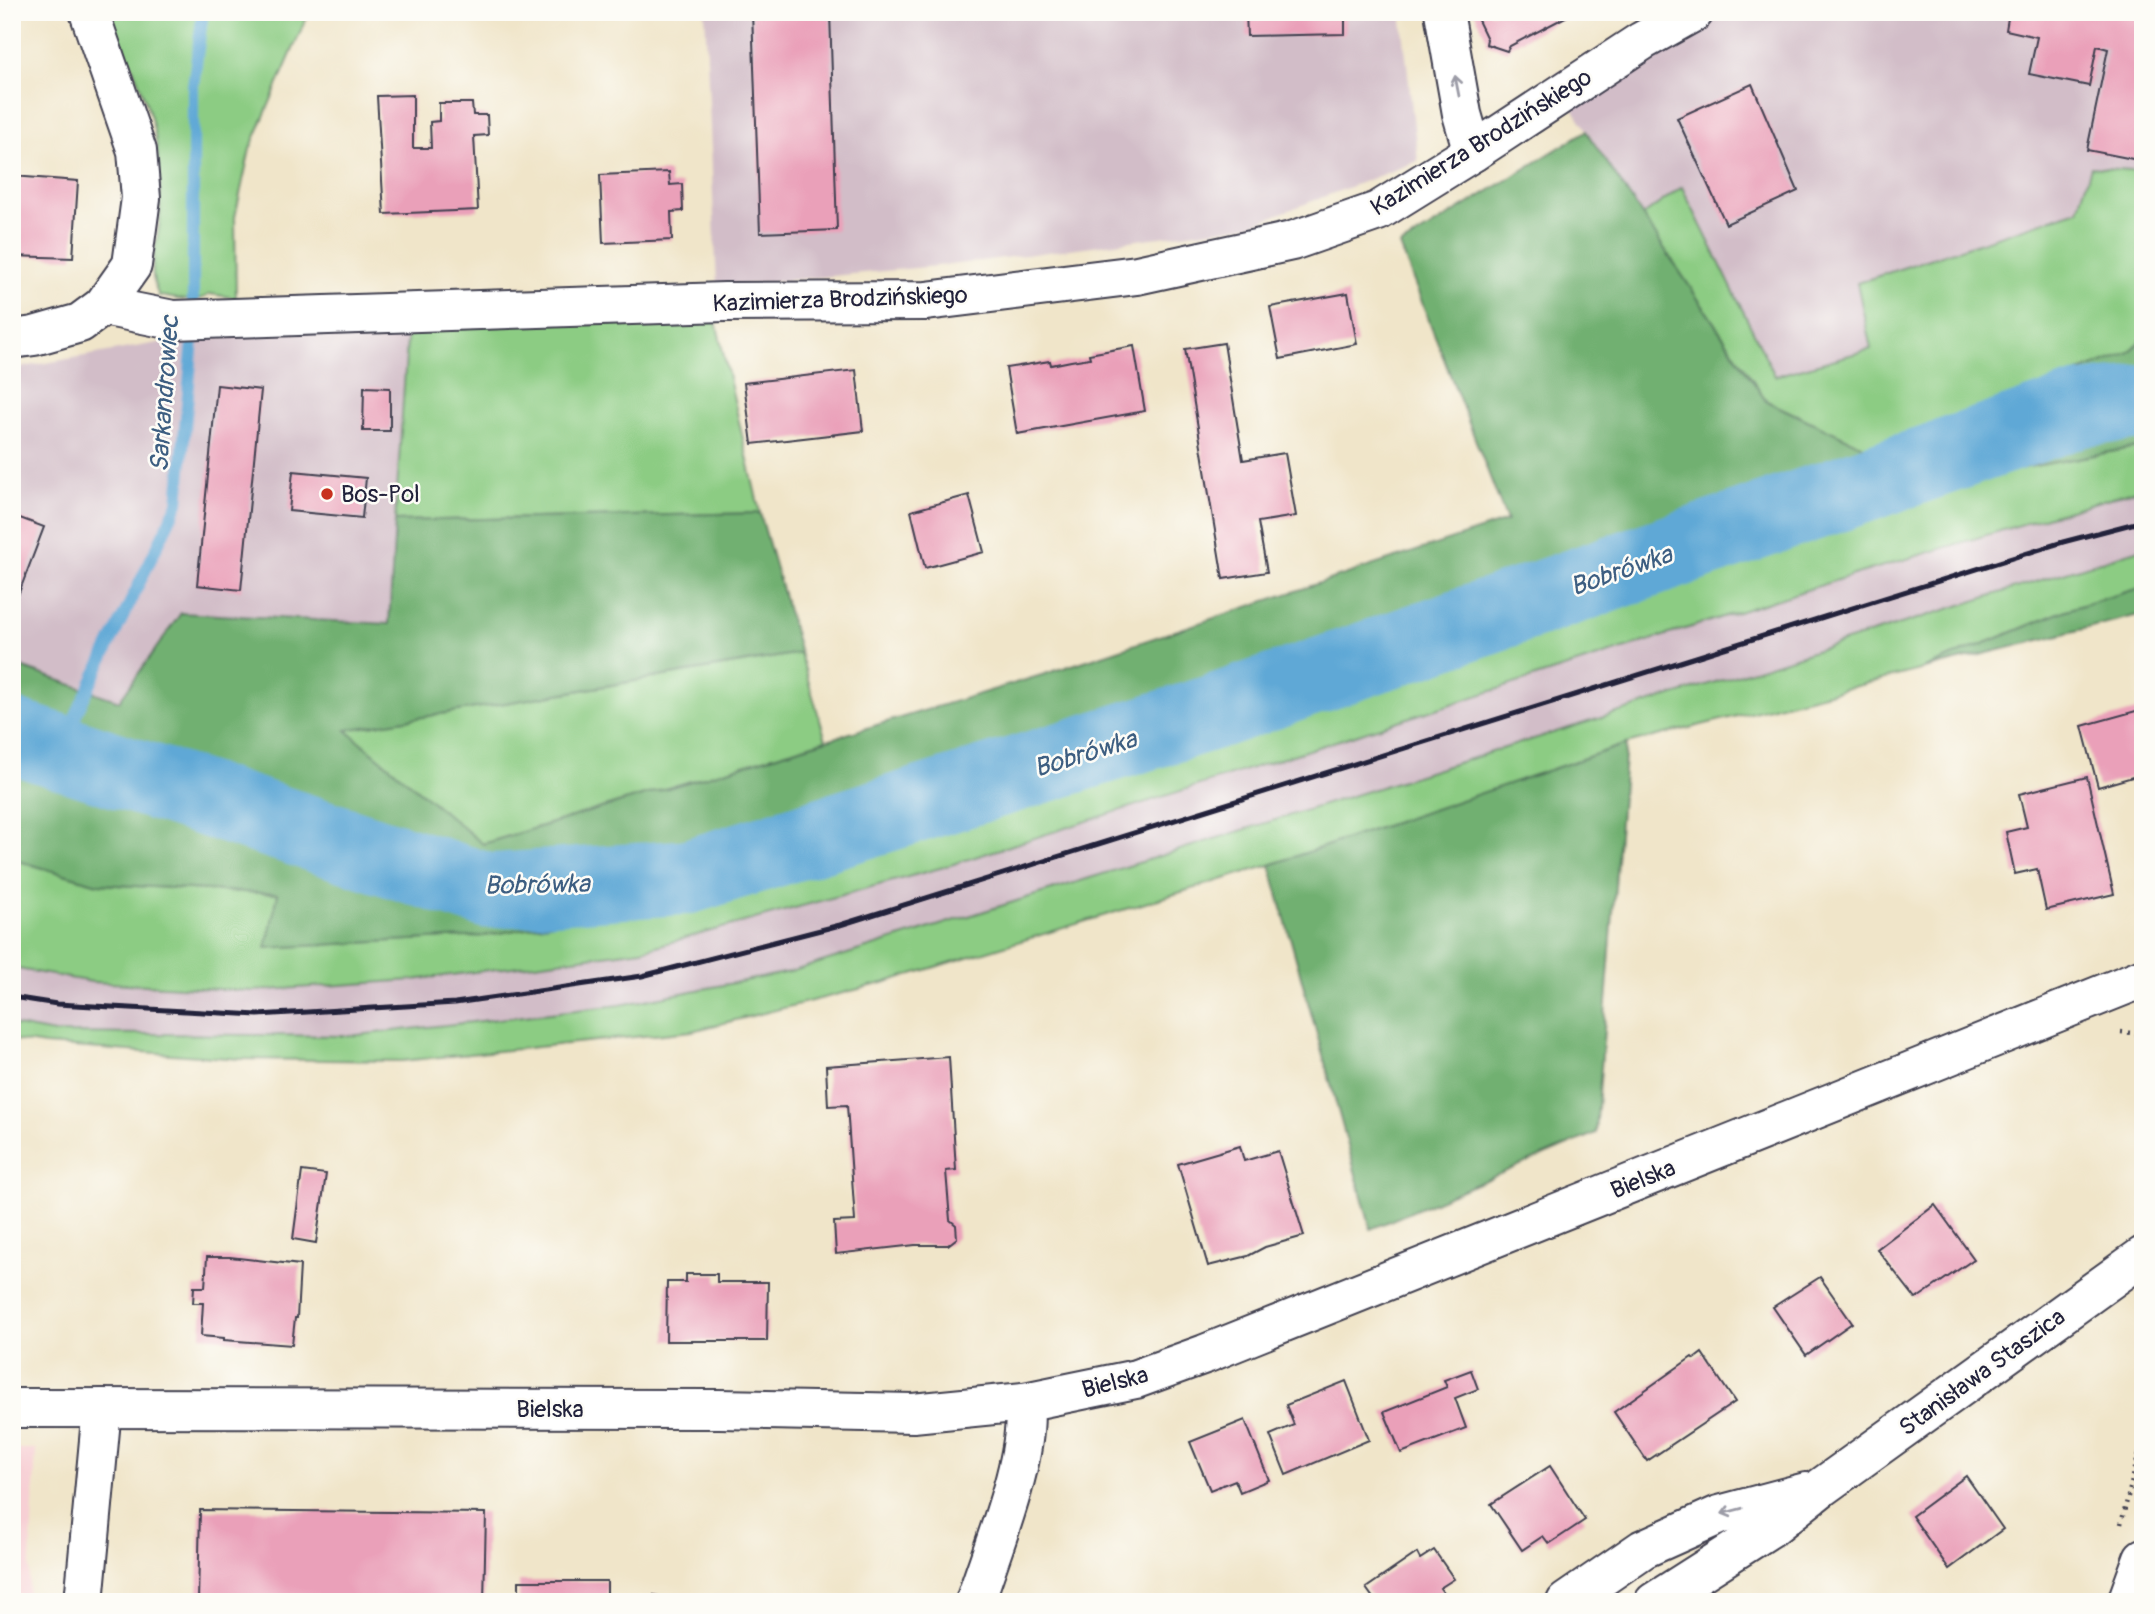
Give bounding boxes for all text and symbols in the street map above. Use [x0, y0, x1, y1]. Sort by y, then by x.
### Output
street label: Kazimierza Brodzińskiego [1365, 62, 1597, 222]
one-way arrow [1450, 75, 1464, 98]
street label: Kazimierza Brodzińskiego [712, 281, 968, 318]
water label: Sarkandrowiec [144, 313, 187, 473]
place label: Bos-Pol [341, 480, 420, 509]
marker: Bos-Pol [319, 486, 335, 502]
water label: Bobrówka [1566, 538, 1678, 603]
water label: Bobrówka [1030, 723, 1142, 785]
water label: Bobrówka [484, 868, 592, 902]
street label: Bielska [1607, 1153, 1680, 1206]
street label: Stanisława Staszica [1894, 1302, 2071, 1442]
street label: Bielska [1079, 1360, 1151, 1405]
street label: Bielska [516, 1395, 584, 1424]
one-way arrow [1721, 1505, 1744, 1518]

